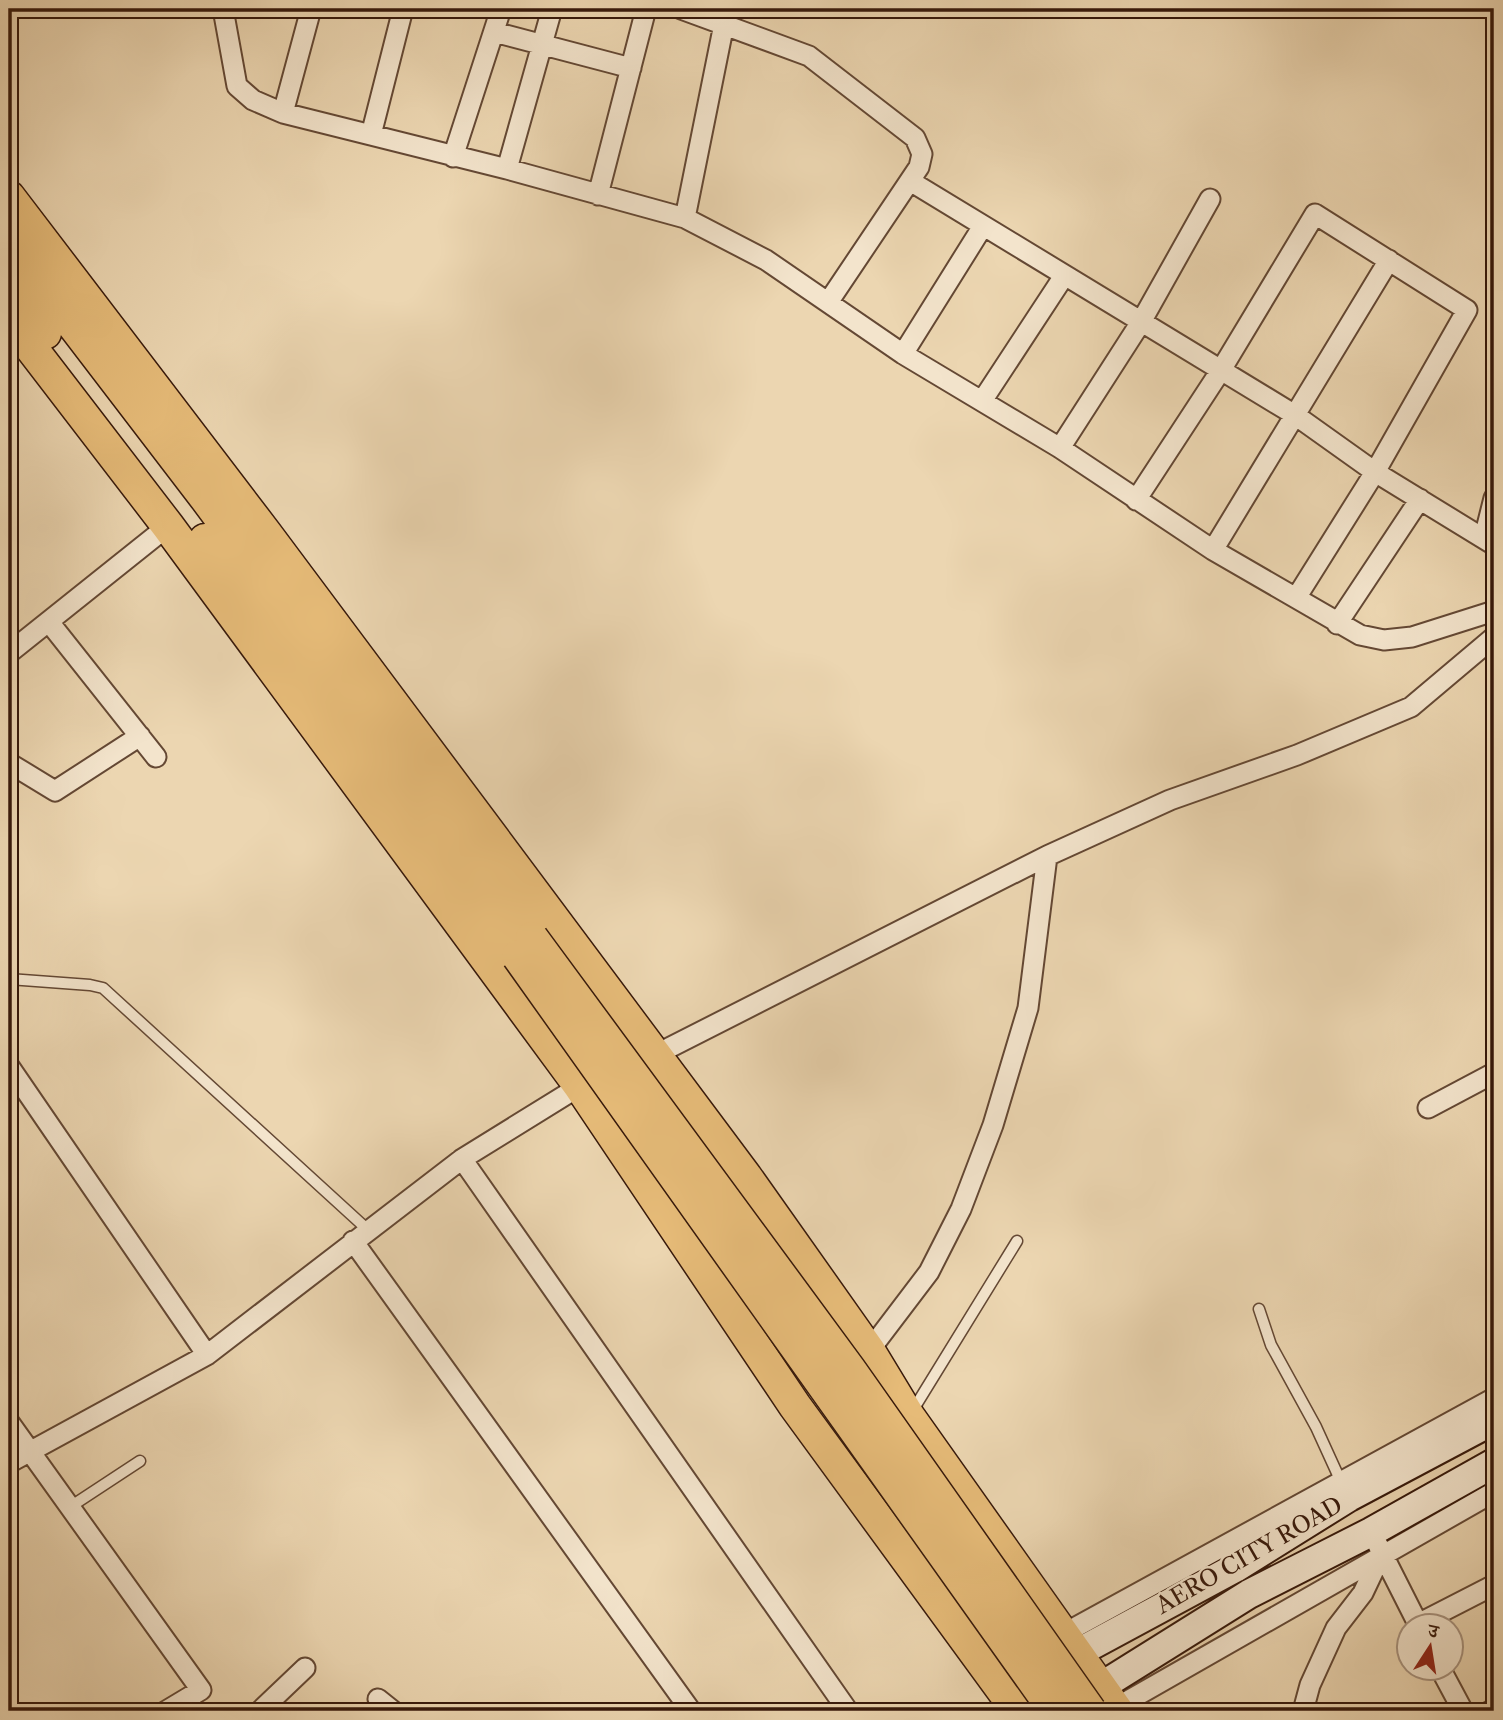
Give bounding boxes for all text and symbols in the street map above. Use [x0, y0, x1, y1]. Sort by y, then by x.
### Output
street label: AERO CITY ROAD [1150, 1490, 1347, 1620]
north arrow [1394, 1612, 1464, 1682]
text: उ [1424, 1618, 1442, 1643]

